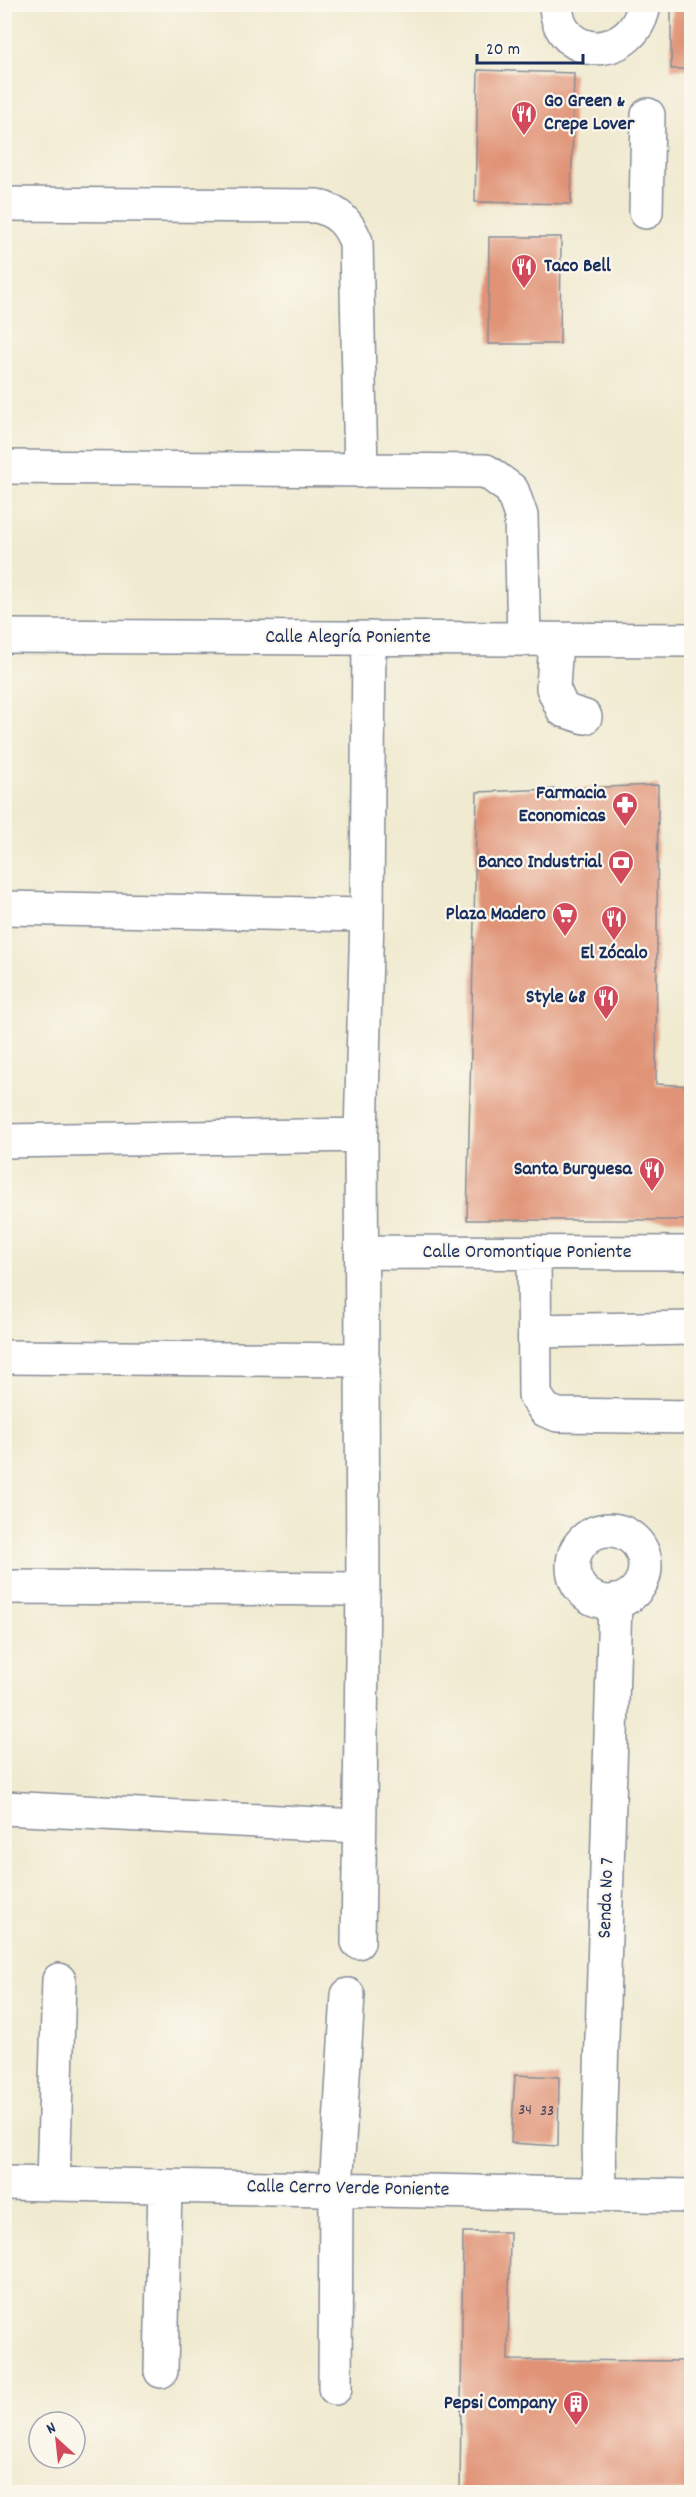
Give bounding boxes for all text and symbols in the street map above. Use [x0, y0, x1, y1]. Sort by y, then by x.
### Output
scale bar [477, 27, 584, 65]
text: 20 m [486, 38, 520, 63]
place label: Go Green & Crepe Lover [544, 88, 635, 139]
restaurant icon: Go Green & Crepe Lover [509, 99, 539, 137]
restaurant icon: Taco Bell [509, 252, 539, 290]
place label: Taco Bell [544, 253, 611, 281]
street label: Calle Alegría Poniente [265, 624, 431, 652]
place label: Farmacia Economicas [519, 780, 607, 831]
pharmacy icon: Farmacia Economicas [610, 790, 640, 828]
bank icon: Banco Industrial [606, 848, 636, 886]
place label: Banco Industrial [478, 849, 602, 877]
supermarket icon: Plaza Madero [550, 900, 580, 938]
place label: Plaza Madero [446, 901, 546, 929]
restaurant icon: El Zócalo [599, 904, 629, 942]
place label: El Zócalo [580, 940, 648, 968]
restaurant icon: Style 68 [591, 983, 621, 1021]
place label: Style 68 [526, 984, 586, 1012]
restaurant icon: Santa Burguesa [637, 1155, 667, 1193]
place label: Santa Burguesa [514, 1156, 633, 1184]
street label: Calle Oromontique Poniente [423, 1239, 632, 1267]
street label: Senda No 7 [592, 1857, 622, 1939]
house number: 34 [518, 2099, 532, 2122]
house number: 33 [540, 2100, 554, 2123]
street label: Calle Cerro Verde Poniente [246, 2173, 450, 2205]
building icon: Pepsi Company [561, 2389, 591, 2427]
place label: Pepsi Company [444, 2390, 557, 2418]
north arrow [27, 2410, 87, 2470]
text: N [43, 2417, 60, 2441]

